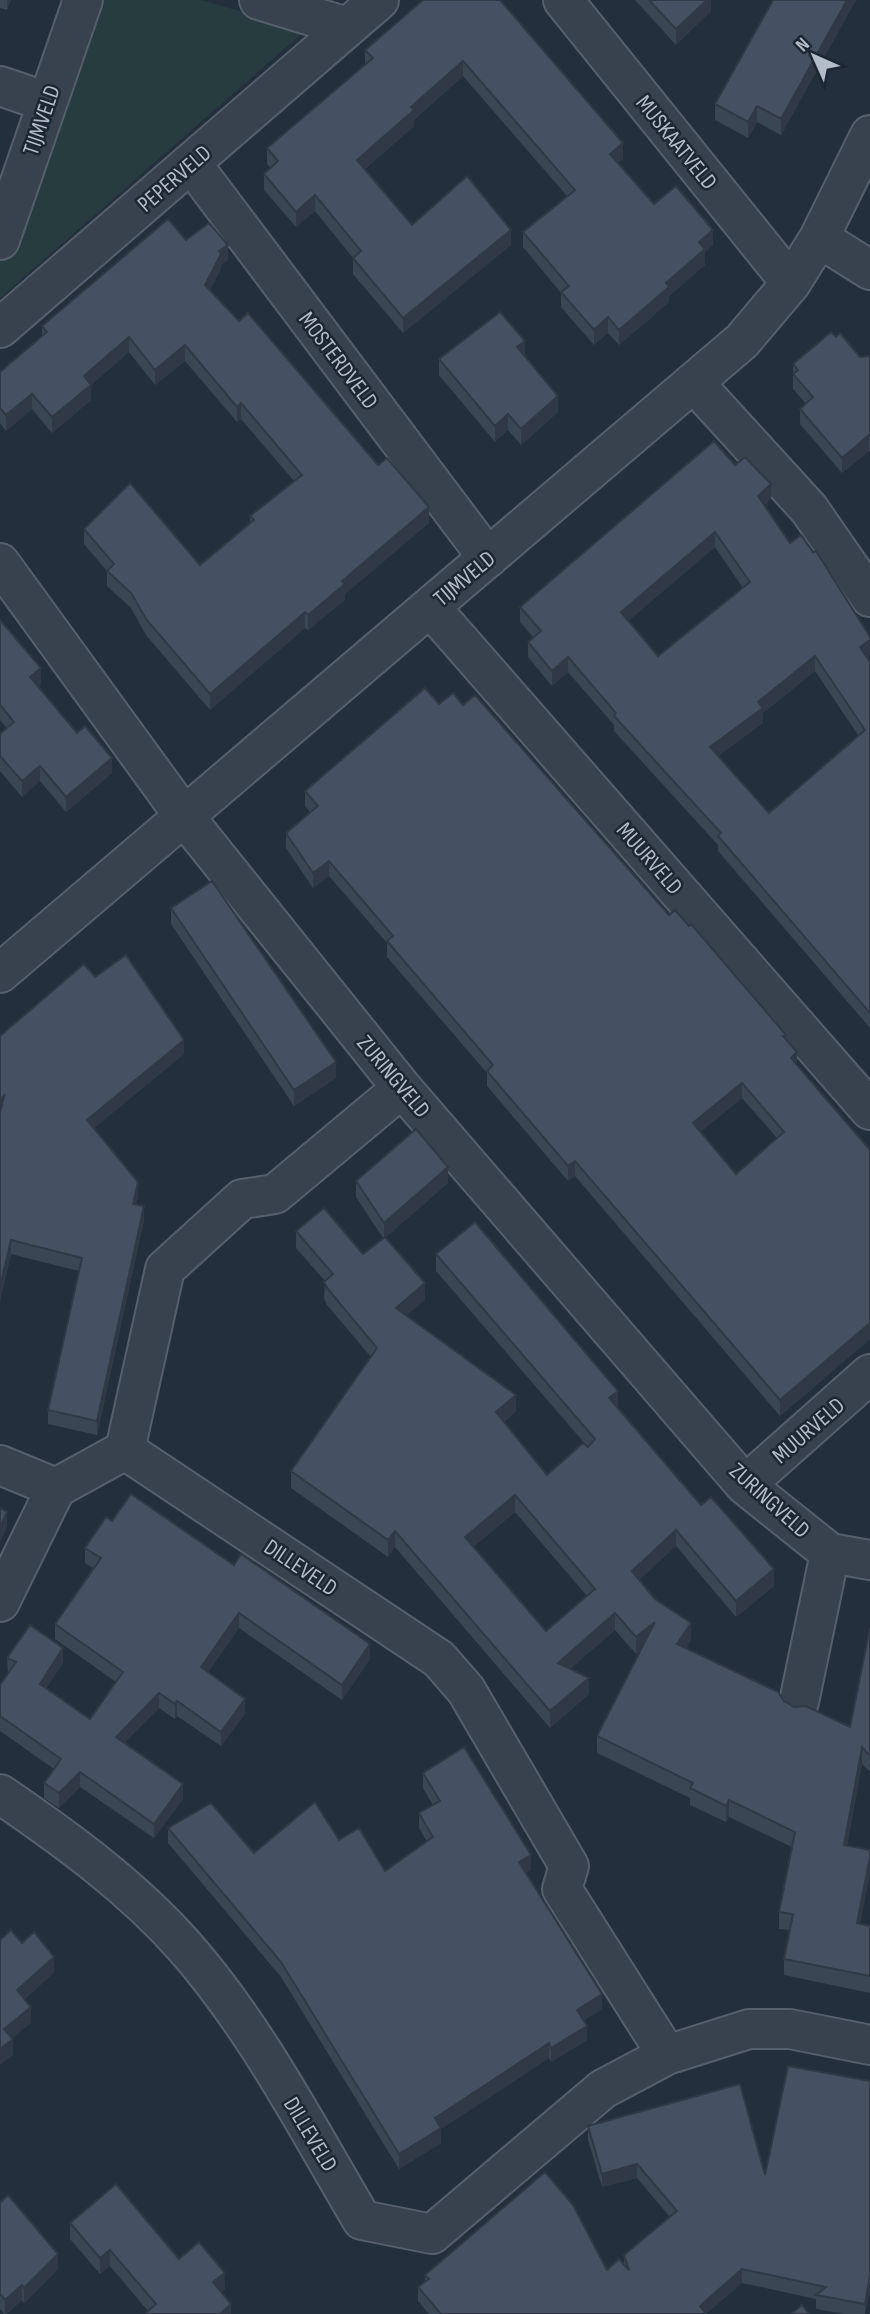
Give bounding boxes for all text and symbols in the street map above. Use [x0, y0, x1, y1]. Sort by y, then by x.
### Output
north arrow [779, 21, 849, 91]
text: N [791, 33, 815, 57]
street label: TIJMVELD [17, 82, 67, 159]
street label: MUSKAATVELD [630, 90, 723, 196]
street label: PEPERVELD [132, 139, 217, 218]
street label: MOSTERDVELD [292, 306, 384, 415]
street label: TIJMVELD [428, 545, 501, 613]
street label: MUURVELD [610, 817, 688, 901]
street label: ZURINGVELD [351, 1030, 436, 1124]
street label: MUURVELD [767, 1392, 851, 1470]
street label: ZURINGVELD [723, 1457, 815, 1544]
street label: DILLEVELD [259, 1533, 342, 1602]
street label: DILLEVELD [277, 2092, 343, 2177]

